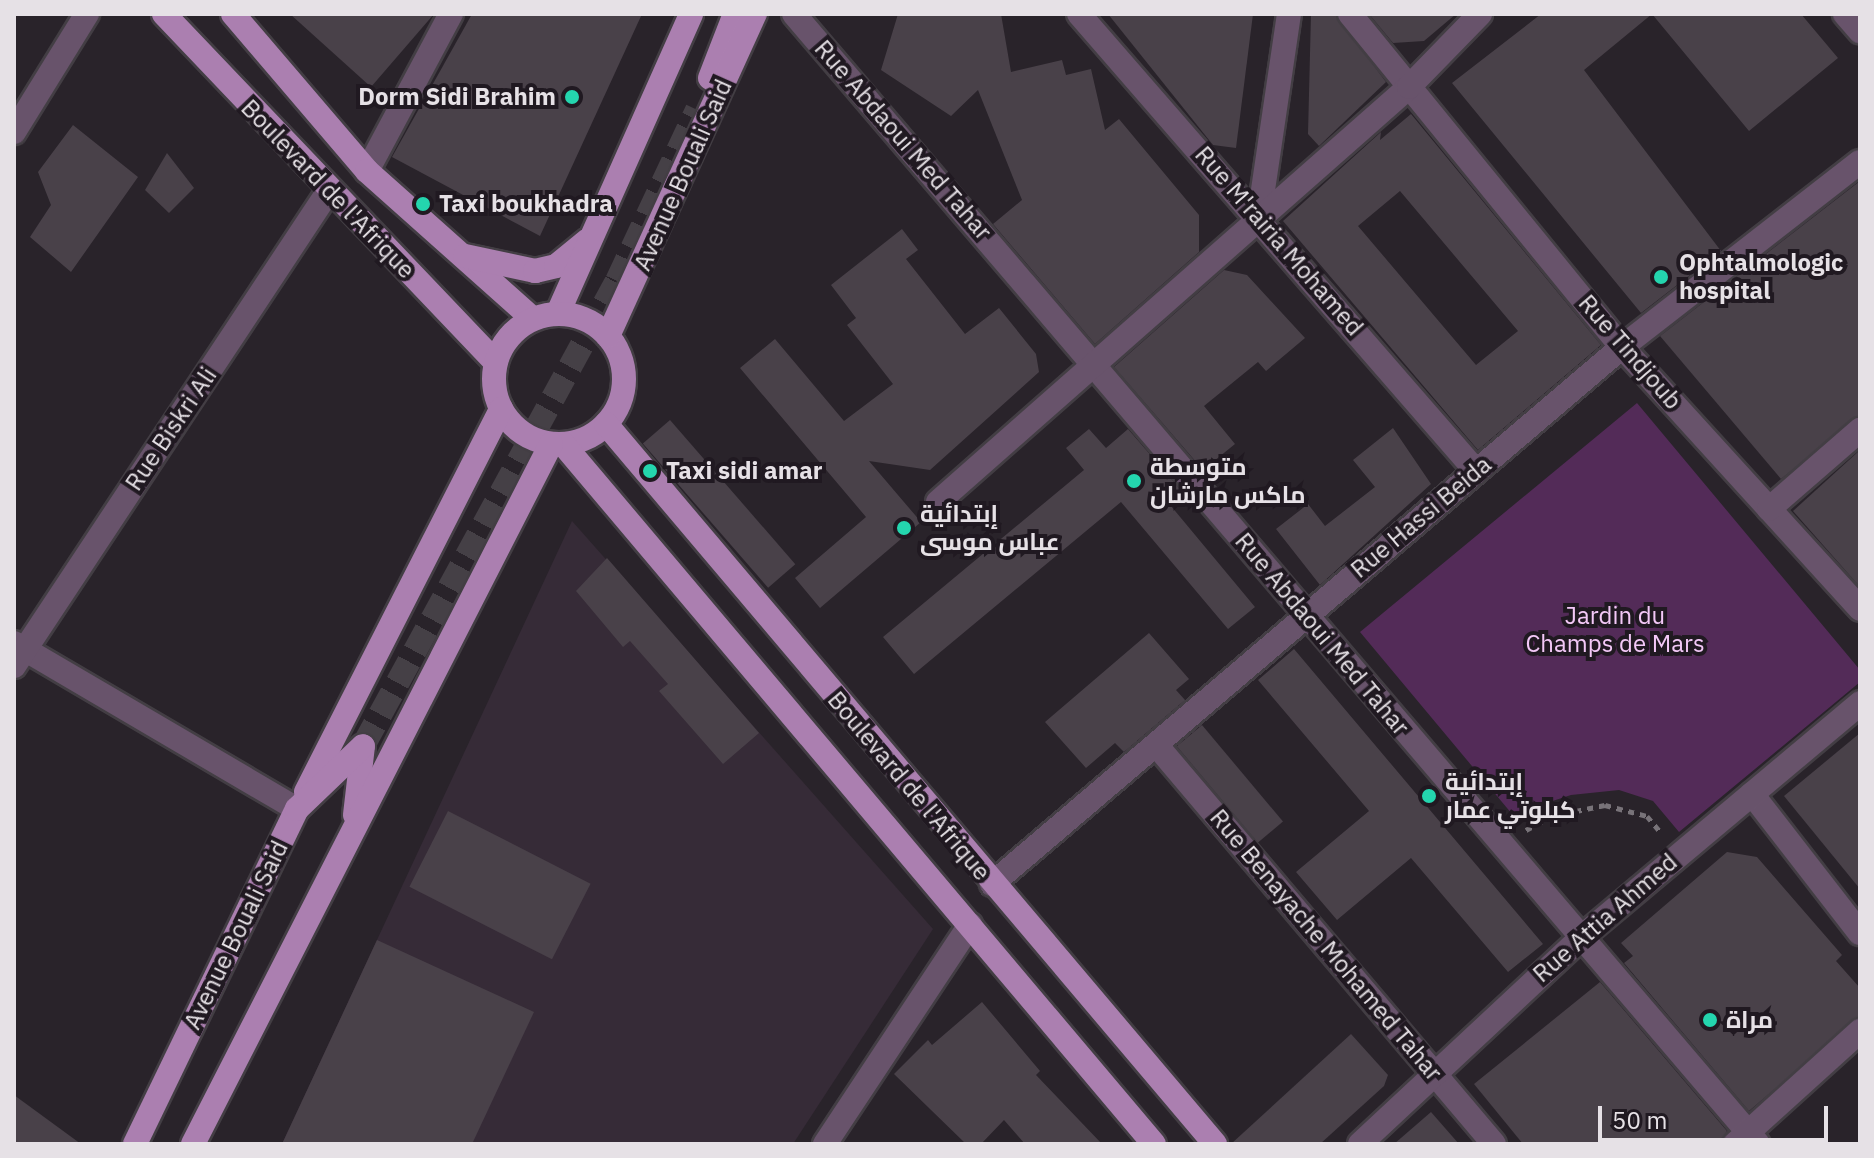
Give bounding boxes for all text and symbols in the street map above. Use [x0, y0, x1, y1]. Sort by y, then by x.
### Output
street label: Rue Abdaoui Med Tahar [808, 34, 998, 246]
street label: Avenue Bouali Said [628, 75, 738, 275]
place label: Dorm Sidi Brahim [358, 83, 556, 111]
marker: Dorm Sidi Brahim [563, 88, 581, 106]
street label: Boulevard de l'Afrique [235, 94, 421, 284]
street label: Rue M'rairia Mohamed [1189, 140, 1369, 342]
place label: Taxi boukhadra [439, 190, 613, 218]
marker: Taxi boukhadra [414, 195, 432, 213]
place label: Ophtalmologic hospital [1679, 249, 1843, 305]
marker: Ophtalmologic hospital [1650, 266, 1672, 288]
street label: Rue Tindjoub [1573, 289, 1687, 415]
street label: Rue Biskri Ali [119, 362, 223, 496]
street label: Rue Hassi Beida [1345, 450, 1497, 584]
place label: متوسطة ماكس مارشان [1150, 453, 1306, 509]
place label: Taxi sidi amar [666, 457, 823, 485]
marker: Taxi sidi amar [641, 462, 659, 480]
marker: متوسطة ماكس مارشان [1125, 472, 1143, 490]
place label: إبتدائية عباس موسى [920, 500, 1060, 556]
marker: إبتدائية عباس موسى [895, 519, 913, 537]
street label: Rue Abdaoui Med Tahar [1229, 527, 1415, 741]
park label: Jardin du Champs de Mars [1525, 602, 1705, 658]
street label: Boulevard de l'Afrique [822, 686, 996, 886]
place label: إبتدائية كبلوتي عمار [1445, 768, 1576, 824]
marker: إبتدائية كبلوتي عمار [1420, 787, 1438, 805]
street label: Rue Benayache Mohamed Tahar [1204, 804, 1448, 1086]
street label: Avenue Bouali Said [178, 836, 294, 1034]
street label: Rue Attia Ahmed [1527, 848, 1683, 988]
place label: مراة [1726, 1006, 1773, 1034]
marker: مراة [1701, 1011, 1719, 1029]
scale bar [1602, 1090, 1832, 1140]
text: 50 m [1612, 1104, 1667, 1136]

